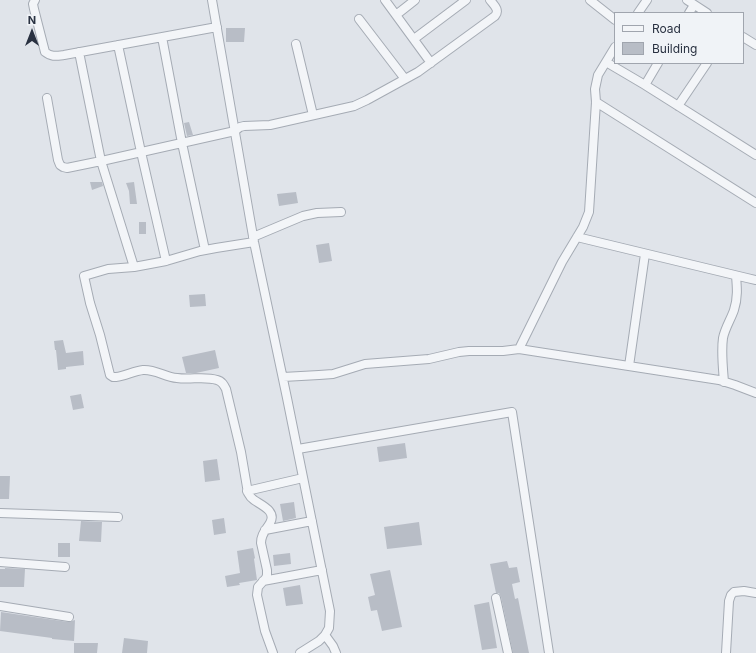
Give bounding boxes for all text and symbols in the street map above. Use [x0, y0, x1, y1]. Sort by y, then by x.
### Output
north arrow [12, 12, 52, 52]
legend [614, 12, 744, 64]
text: N [28, 13, 36, 27]
text: Road [652, 21, 681, 36]
text: Building [652, 41, 697, 56]

